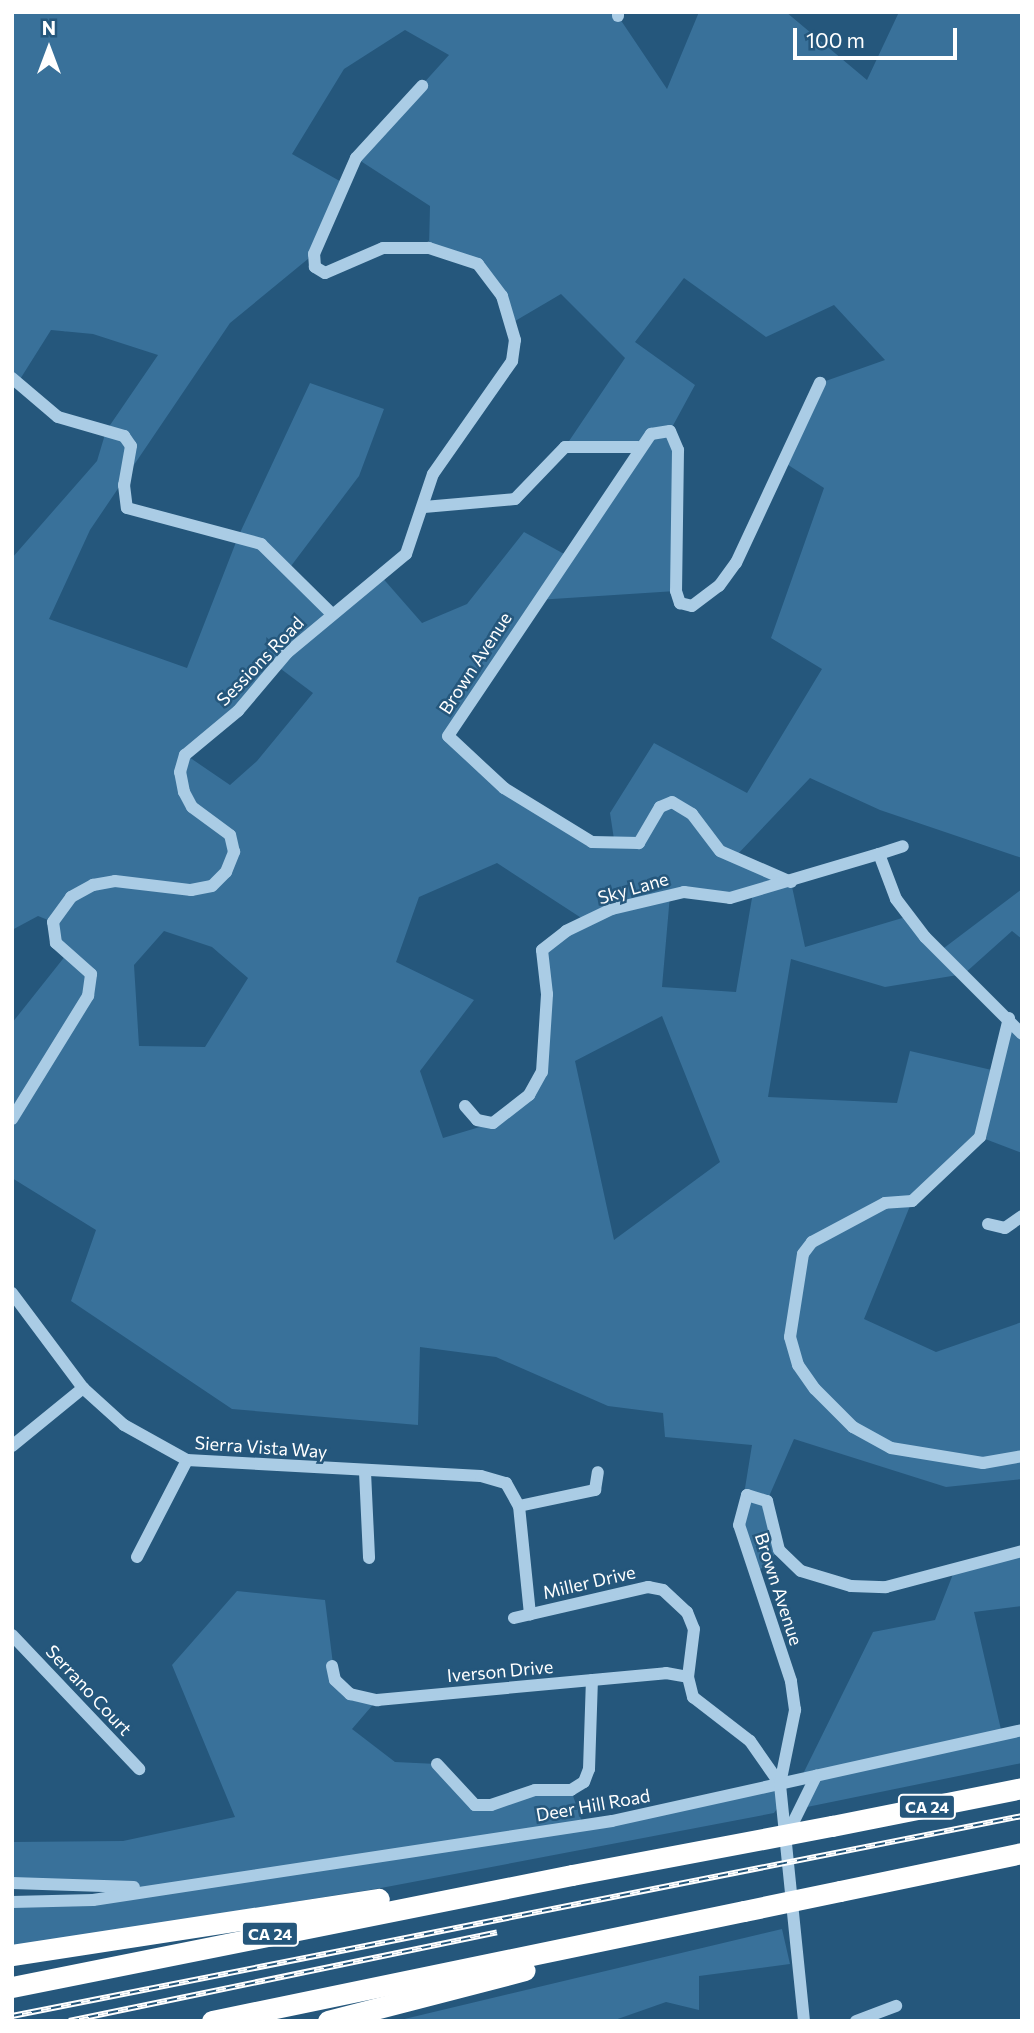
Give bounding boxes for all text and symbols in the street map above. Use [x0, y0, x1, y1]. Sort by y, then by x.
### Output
north arrow [14, 14, 84, 84]
scale bar [796, 14, 960, 58]
text: N [42, 16, 56, 39]
text: 100 m [806, 27, 865, 52]
street label: Brown Avenue [434, 608, 516, 718]
street label: Sessions Road [212, 612, 308, 710]
street label: Sky Lane [595, 868, 671, 908]
street label: Sierra Vista Way [194, 1432, 328, 1462]
street label: Brown Avenue [751, 1530, 807, 1648]
street label: Miller Drive [540, 1561, 638, 1603]
street label: Serrano Court [42, 1640, 136, 1740]
street label: Iverson Drive [446, 1656, 554, 1686]
street label: Deer Hill Road [534, 1784, 652, 1826]
road number: CA 24 [897, 1795, 957, 1820]
road number: CA 24 [240, 1922, 300, 1946]

